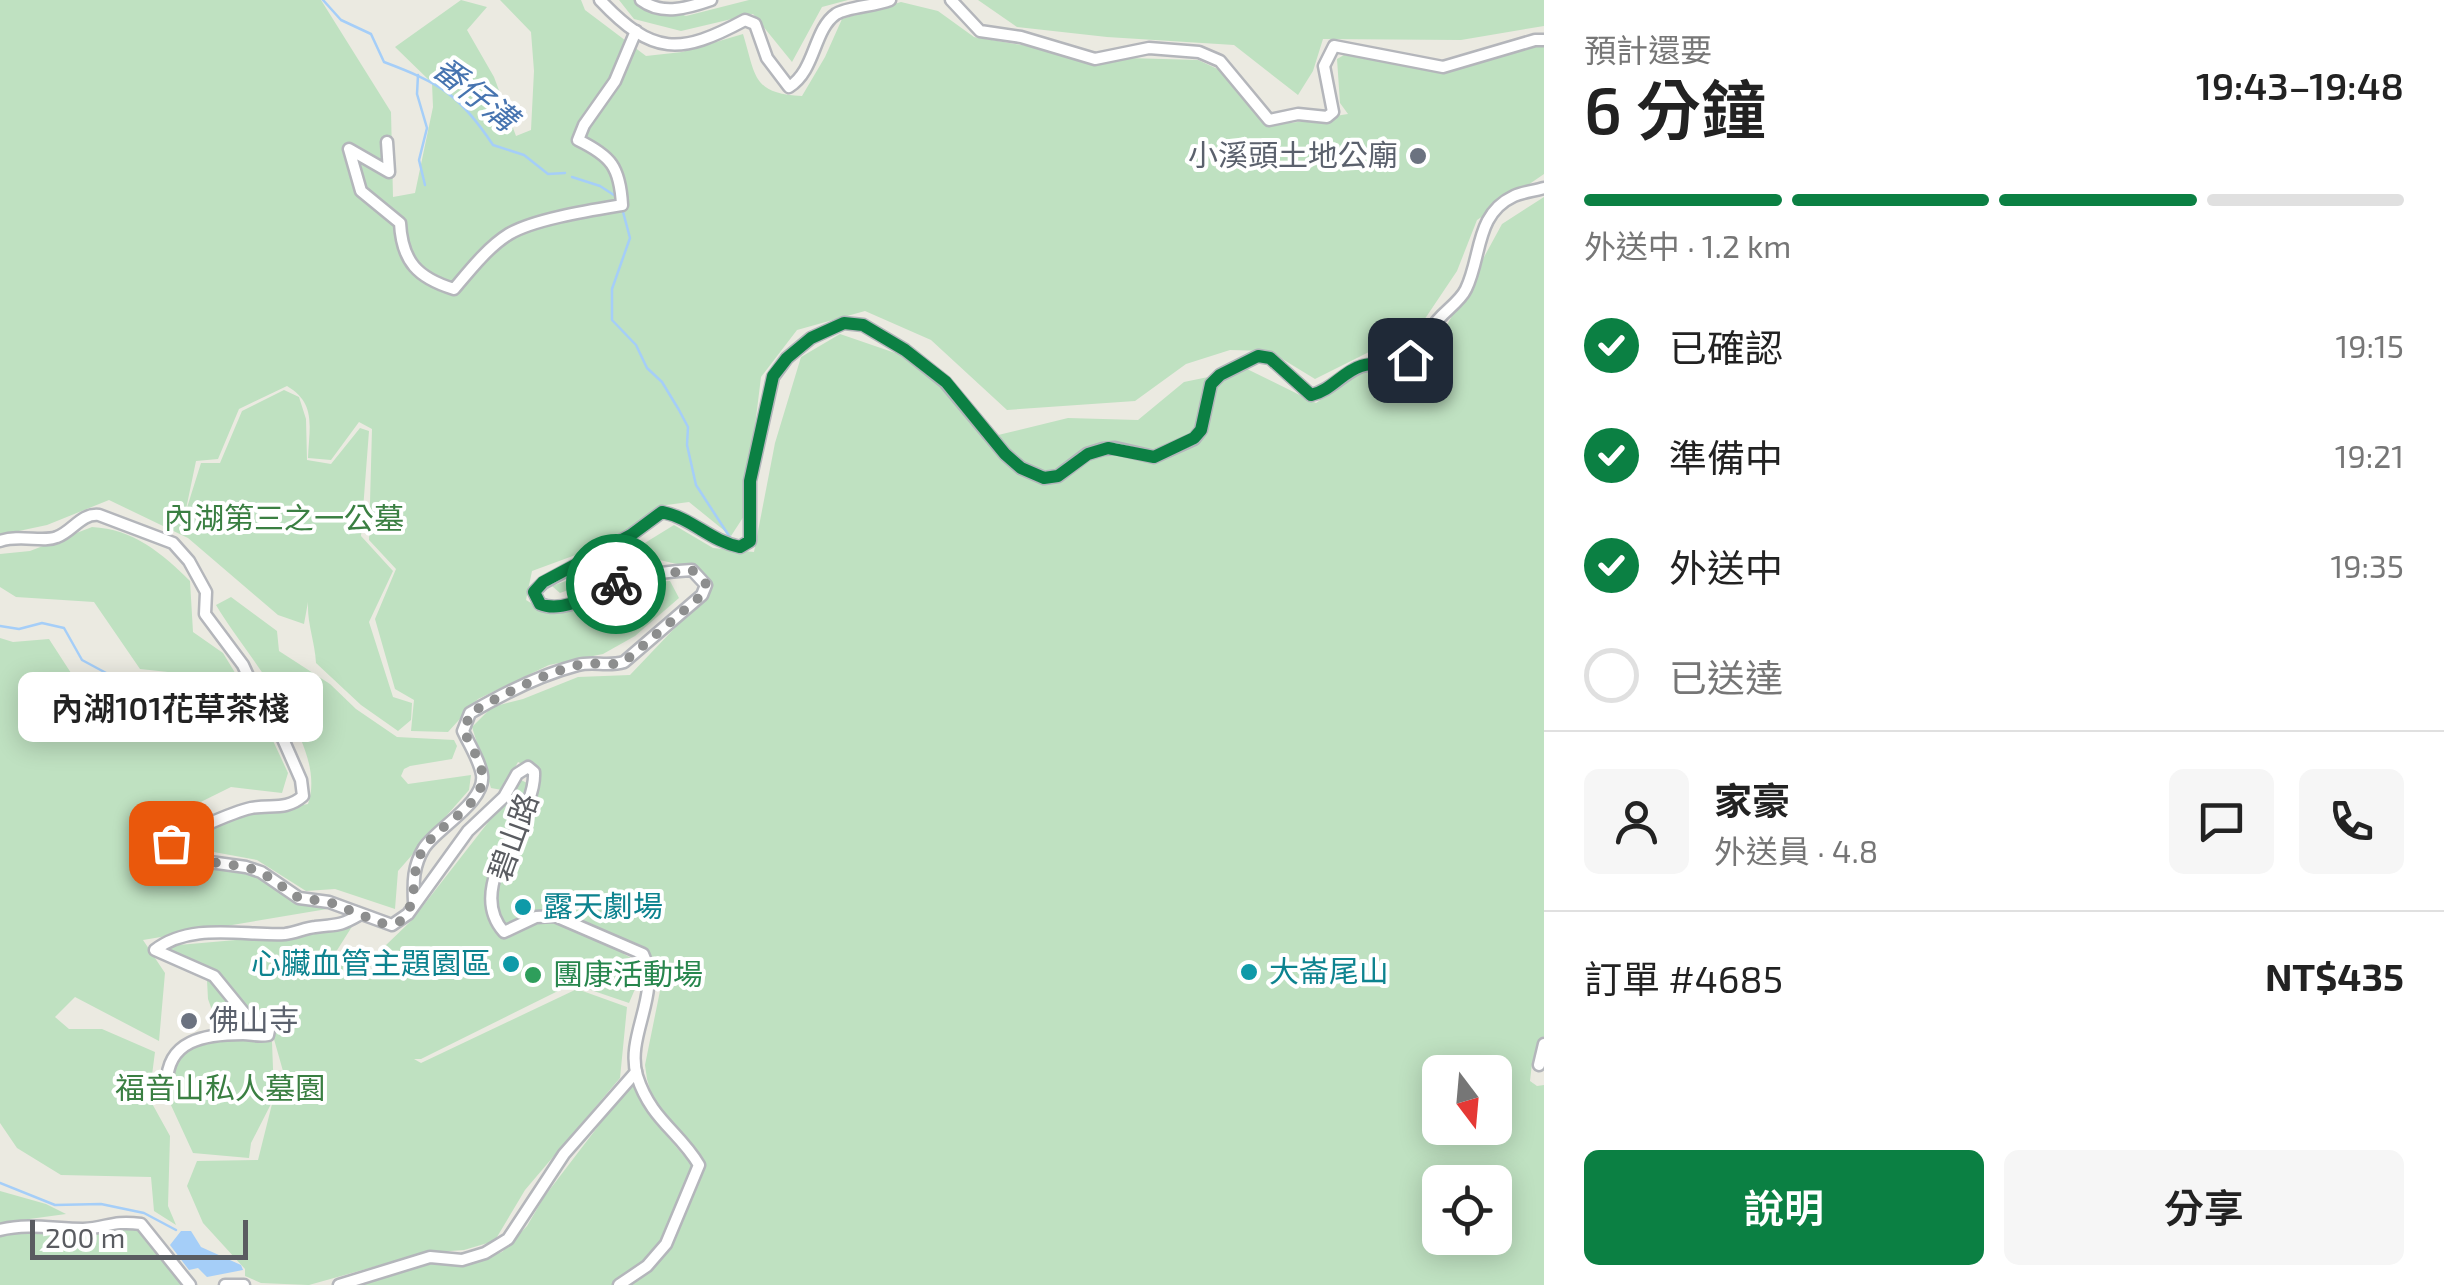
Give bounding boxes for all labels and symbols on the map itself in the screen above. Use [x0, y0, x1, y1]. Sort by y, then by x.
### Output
water label: 番仔溝 [427, 47, 529, 140]
place label: 小溪頭土地公廟 [1188, 136, 1398, 172]
marker: 小溪頭土地公廟 [1407, 145, 1429, 167]
pin [1368, 318, 1453, 403]
park label: 內湖第三之一公墓 [164, 499, 404, 535]
courier [566, 534, 666, 634]
callout: 內湖101花草茶棧 [19, 673, 324, 743]
street label: 碧山路 [480, 788, 544, 885]
pin [129, 801, 214, 886]
place label: 露天劇場 [543, 887, 663, 923]
marker: 露天劇場 [512, 896, 534, 918]
place label: 心臟血管主題園區 [251, 944, 491, 980]
place label: 大崙尾山 [1269, 952, 1389, 988]
marker: 心臟血管主題園區 [500, 953, 522, 975]
place label: 團康活動場 [553, 955, 703, 991]
marker: 大崙尾山 [1238, 961, 1260, 983]
marker: 團康活動場 [522, 964, 544, 986]
place label: 佛山寺 [209, 1001, 299, 1037]
marker: 佛山寺 [178, 1010, 200, 1032]
north arrow [1422, 1055, 1512, 1145]
park label: 福音山私人墓園 [115, 1069, 325, 1105]
scale bar [30, 1215, 248, 1260]

